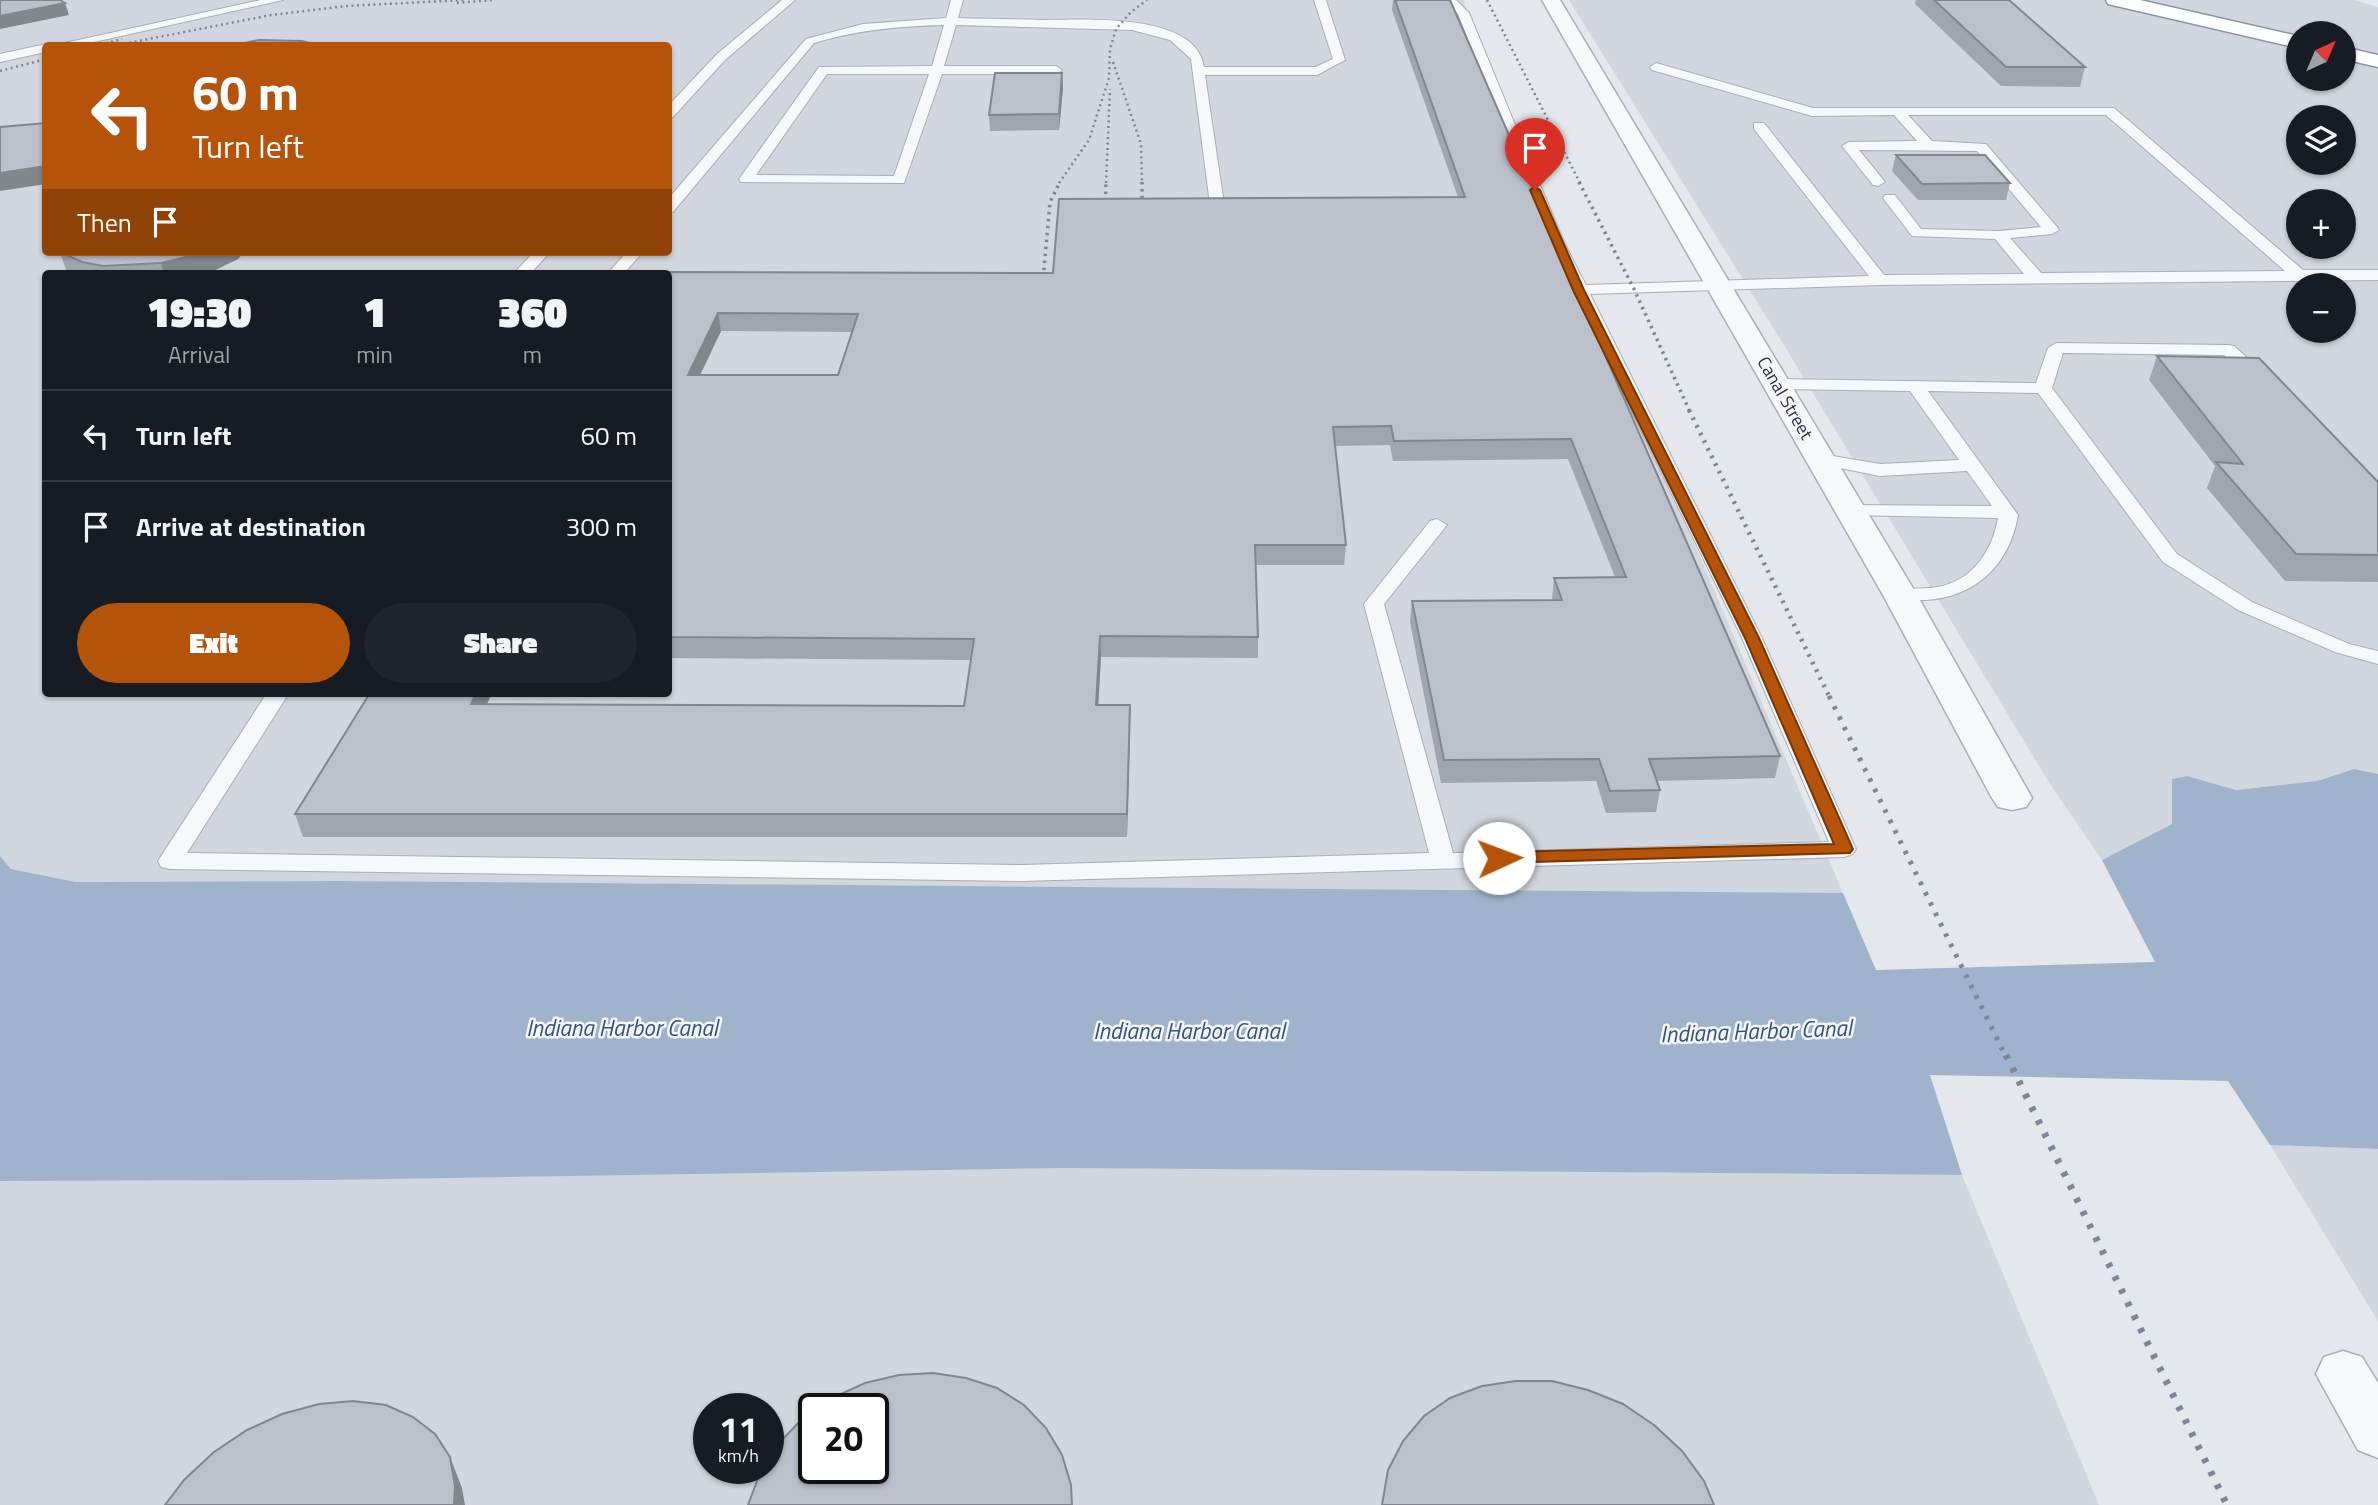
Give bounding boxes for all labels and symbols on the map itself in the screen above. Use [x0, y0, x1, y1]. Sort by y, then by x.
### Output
north arrow [2286, 21, 2356, 91]
pin [1505, 118, 1565, 190]
street label: Canal Street [1751, 351, 1820, 445]
position arrow [1462, 821, 1536, 895]
water label: Indiana Harbor Canal [526, 1010, 721, 1045]
water label: Indiana Harbor Canal [1660, 1010, 1855, 1051]
water label: Indiana Harbor Canal [1093, 1013, 1288, 1048]
speed limit sign: 20 [798, 1393, 889, 1484]

